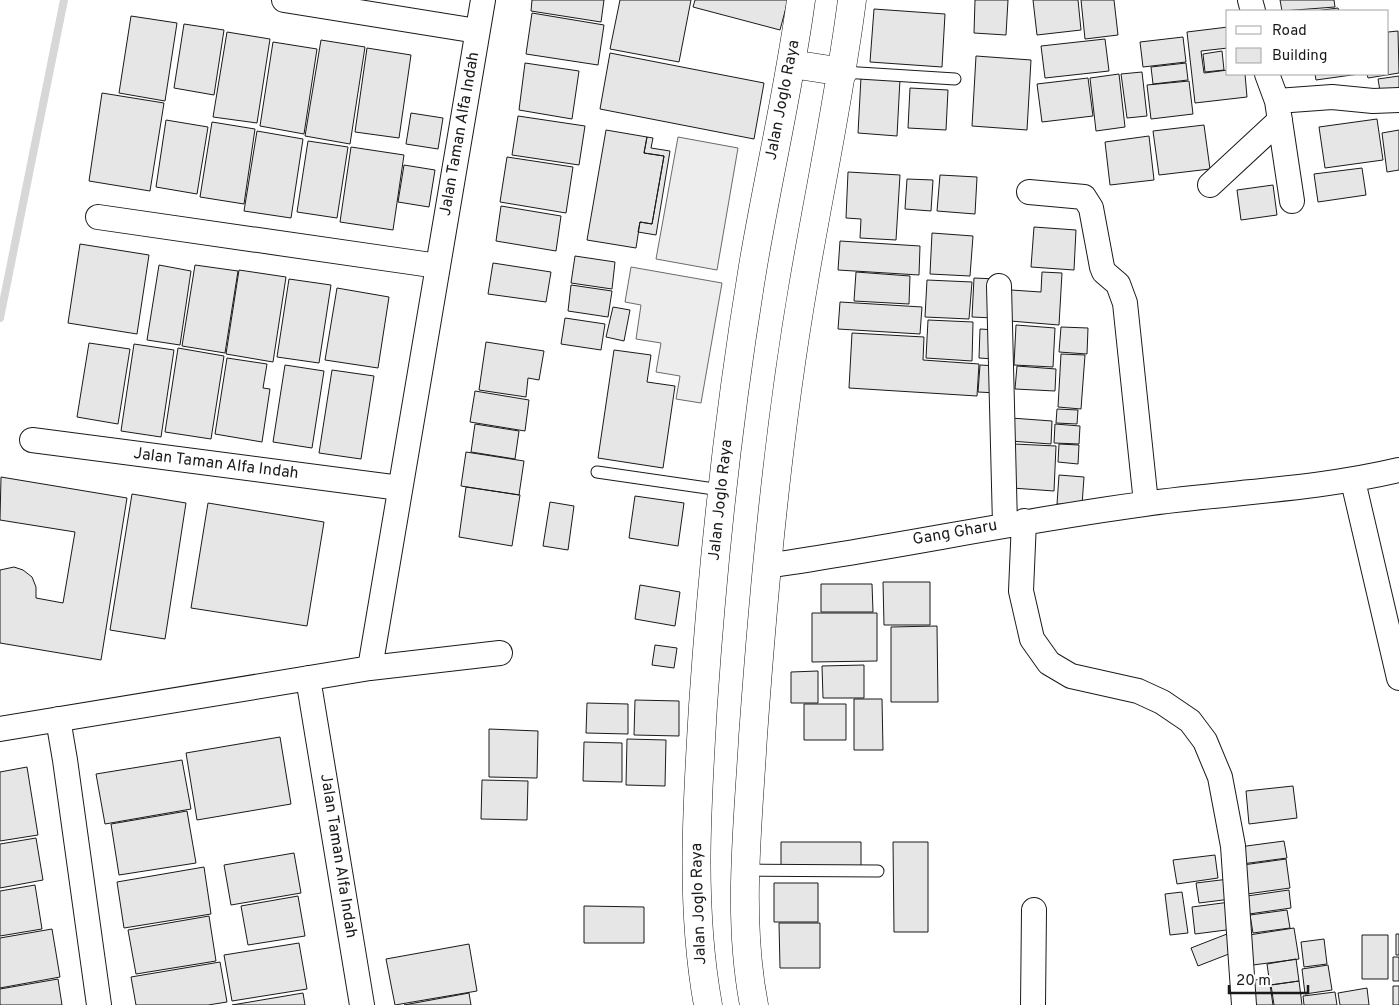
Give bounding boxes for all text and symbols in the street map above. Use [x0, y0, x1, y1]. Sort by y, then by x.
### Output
legend [1226, 10, 1389, 75]
text: Road [1272, 22, 1307, 41]
street label: Jalan Joglo Raya [762, 38, 804, 162]
text: Building [1272, 47, 1327, 66]
street label: Jalan Taman Alfa Indah [436, 50, 484, 218]
street label: Jalan Joglo Raya [705, 438, 737, 562]
street label: Jalan Taman Alfa Indah [132, 444, 300, 484]
street label: Gang Gharu [911, 516, 999, 550]
street label: Jalan Taman Alfa Indah [315, 772, 361, 940]
street label: Jalan Joglo Raya [687, 843, 711, 965]
scale bar [1229, 962, 1308, 994]
text: 20 m [1236, 972, 1271, 991]

